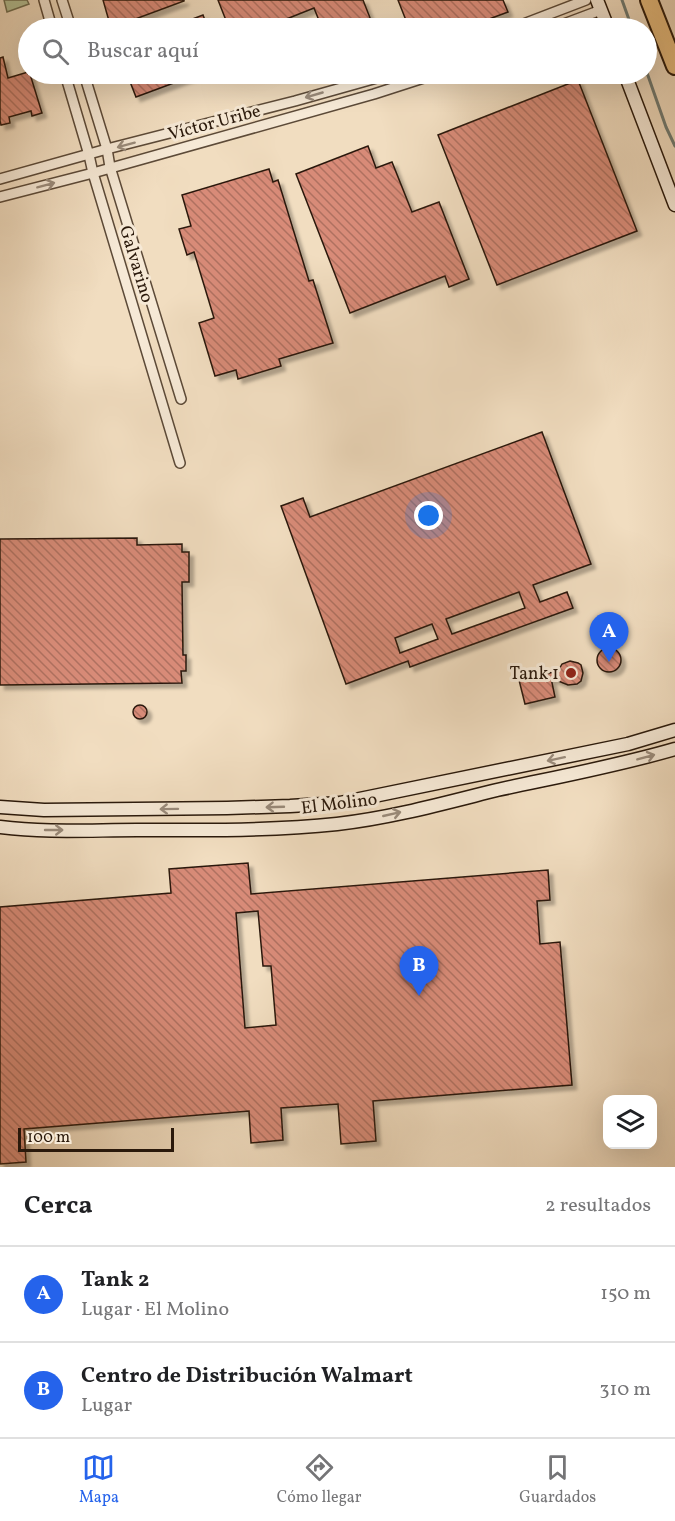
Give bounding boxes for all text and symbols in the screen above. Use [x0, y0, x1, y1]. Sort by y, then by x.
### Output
search box [18, 18, 657, 84]
icon: search [39, 35, 72, 68]
text: Buscar aquí [87, 36, 199, 67]
one-way arrow [305, 90, 324, 101]
street label: Víctor Uribe [165, 99, 264, 148]
one-way arrow [116, 139, 135, 151]
one-way arrow [37, 178, 56, 190]
street label: Galvarino [112, 223, 159, 306]
your location [414, 501, 443, 530]
pin: A [590, 612, 628, 662]
place label: Tank 1 [509, 662, 559, 687]
marker: Tank 1 [564, 666, 578, 680]
one-way arrow [637, 751, 656, 763]
one-way arrow [547, 754, 566, 765]
street label: El Molino [300, 787, 379, 822]
one-way arrow [266, 801, 286, 812]
one-way arrow [159, 803, 179, 814]
one-way arrow [383, 808, 402, 820]
one-way arrow [44, 824, 64, 836]
pin: B [400, 946, 438, 996]
map controls [603, 1095, 657, 1149]
button: layers [603, 1095, 657, 1149]
scale bar [18, 1125, 174, 1152]
text: 100 m [27, 1127, 70, 1149]
text: Cerca [24, 1188, 93, 1224]
text: 2 resultados [545, 1192, 651, 1220]
text: Tank 2 [81, 1265, 150, 1296]
text: A [36, 1280, 51, 1308]
text: 150 m [600, 1280, 651, 1308]
text: Lugar · El Molino [81, 1296, 229, 1324]
text: Centro de Distribución Walmart [81, 1361, 413, 1392]
text: B [37, 1376, 50, 1404]
text: 310 m [599, 1376, 651, 1404]
text: Lugar [81, 1392, 132, 1420]
tab: Mapa [79, 1451, 119, 1509]
tab: Cómo llegar [277, 1451, 362, 1509]
tab: Guardados [519, 1451, 596, 1509]

